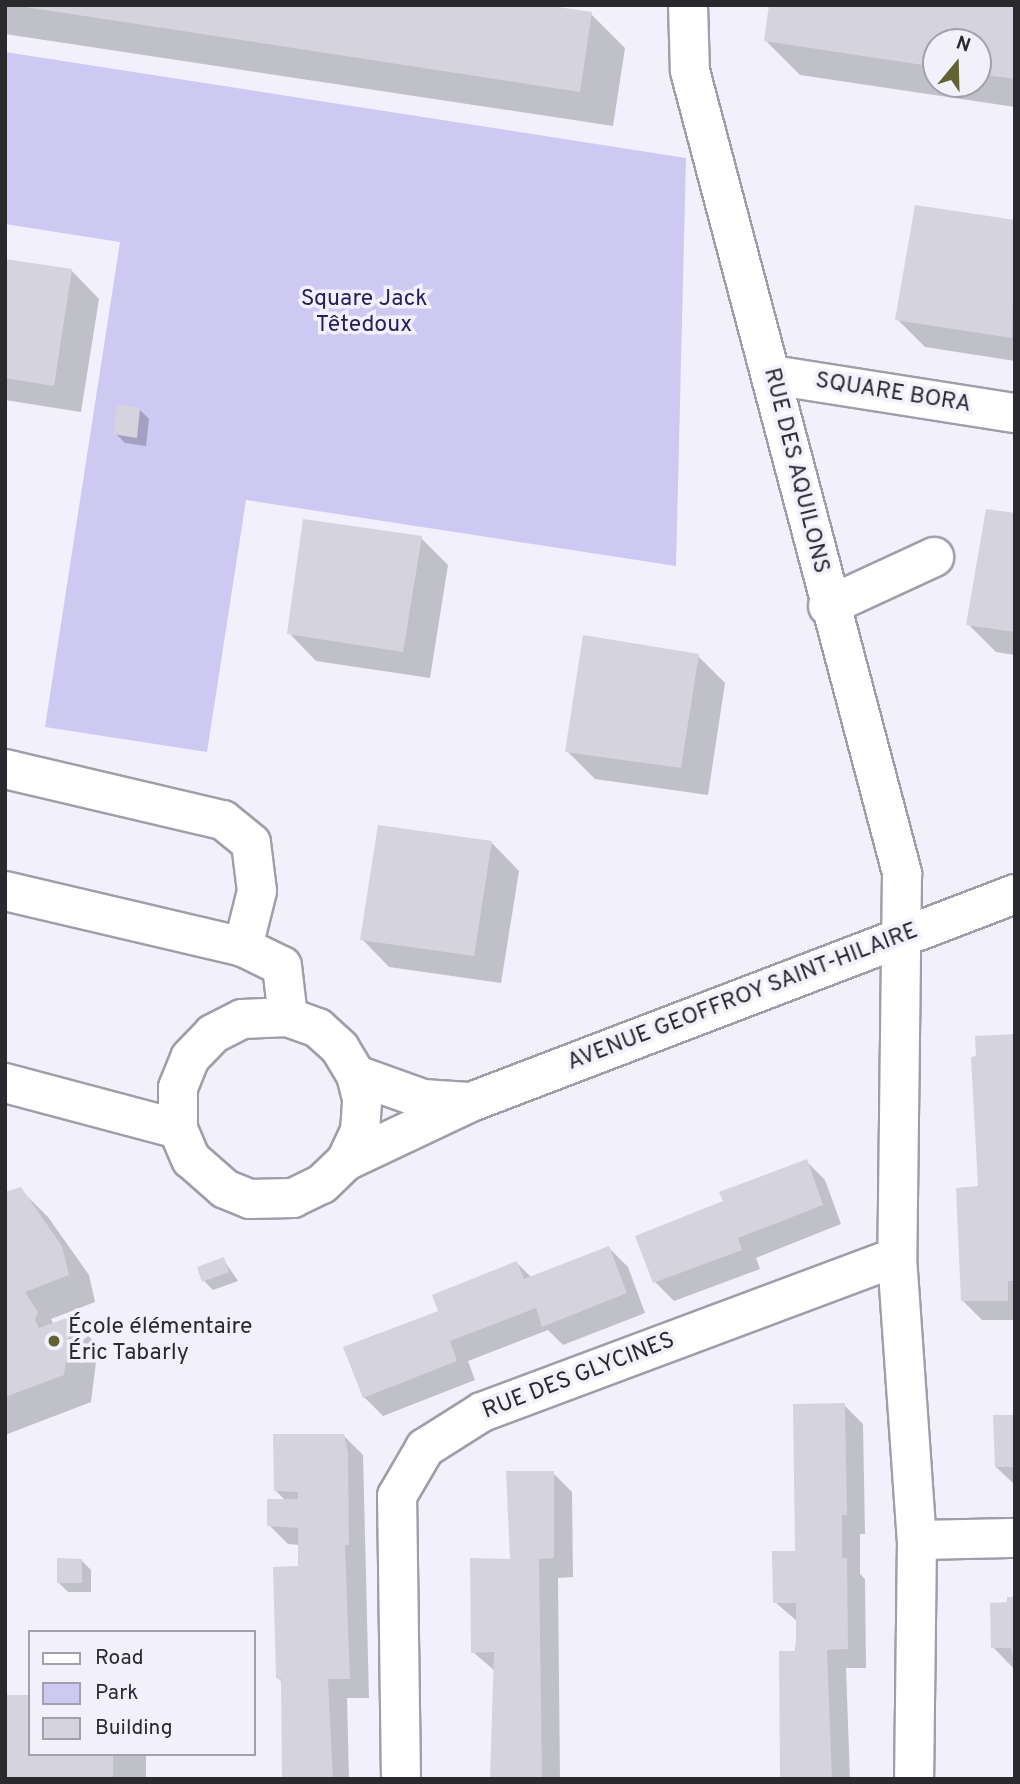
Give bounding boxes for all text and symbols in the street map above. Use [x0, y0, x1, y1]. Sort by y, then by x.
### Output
north arrow [922, 28, 992, 98]
text: N [953, 31, 974, 59]
park label: Square Jack Têtedoux [301, 286, 427, 340]
street label: RUE DES AQUILONS [756, 365, 834, 577]
street label: SQUARE BORA [813, 368, 973, 420]
street label: AVENUE GEOFFROY SAINT-HILAIRE [563, 918, 923, 1078]
place label: École élémentaire Éric Tabarly [68, 1314, 252, 1368]
street label: RUE DES GLYCINES [479, 1328, 679, 1426]
marker: École élémentaire Éric Tabarly [46, 1333, 62, 1349]
legend [28, 1630, 256, 1756]
text: Road [95, 1645, 144, 1672]
text: Park [95, 1680, 138, 1707]
text: Building [95, 1715, 173, 1742]

